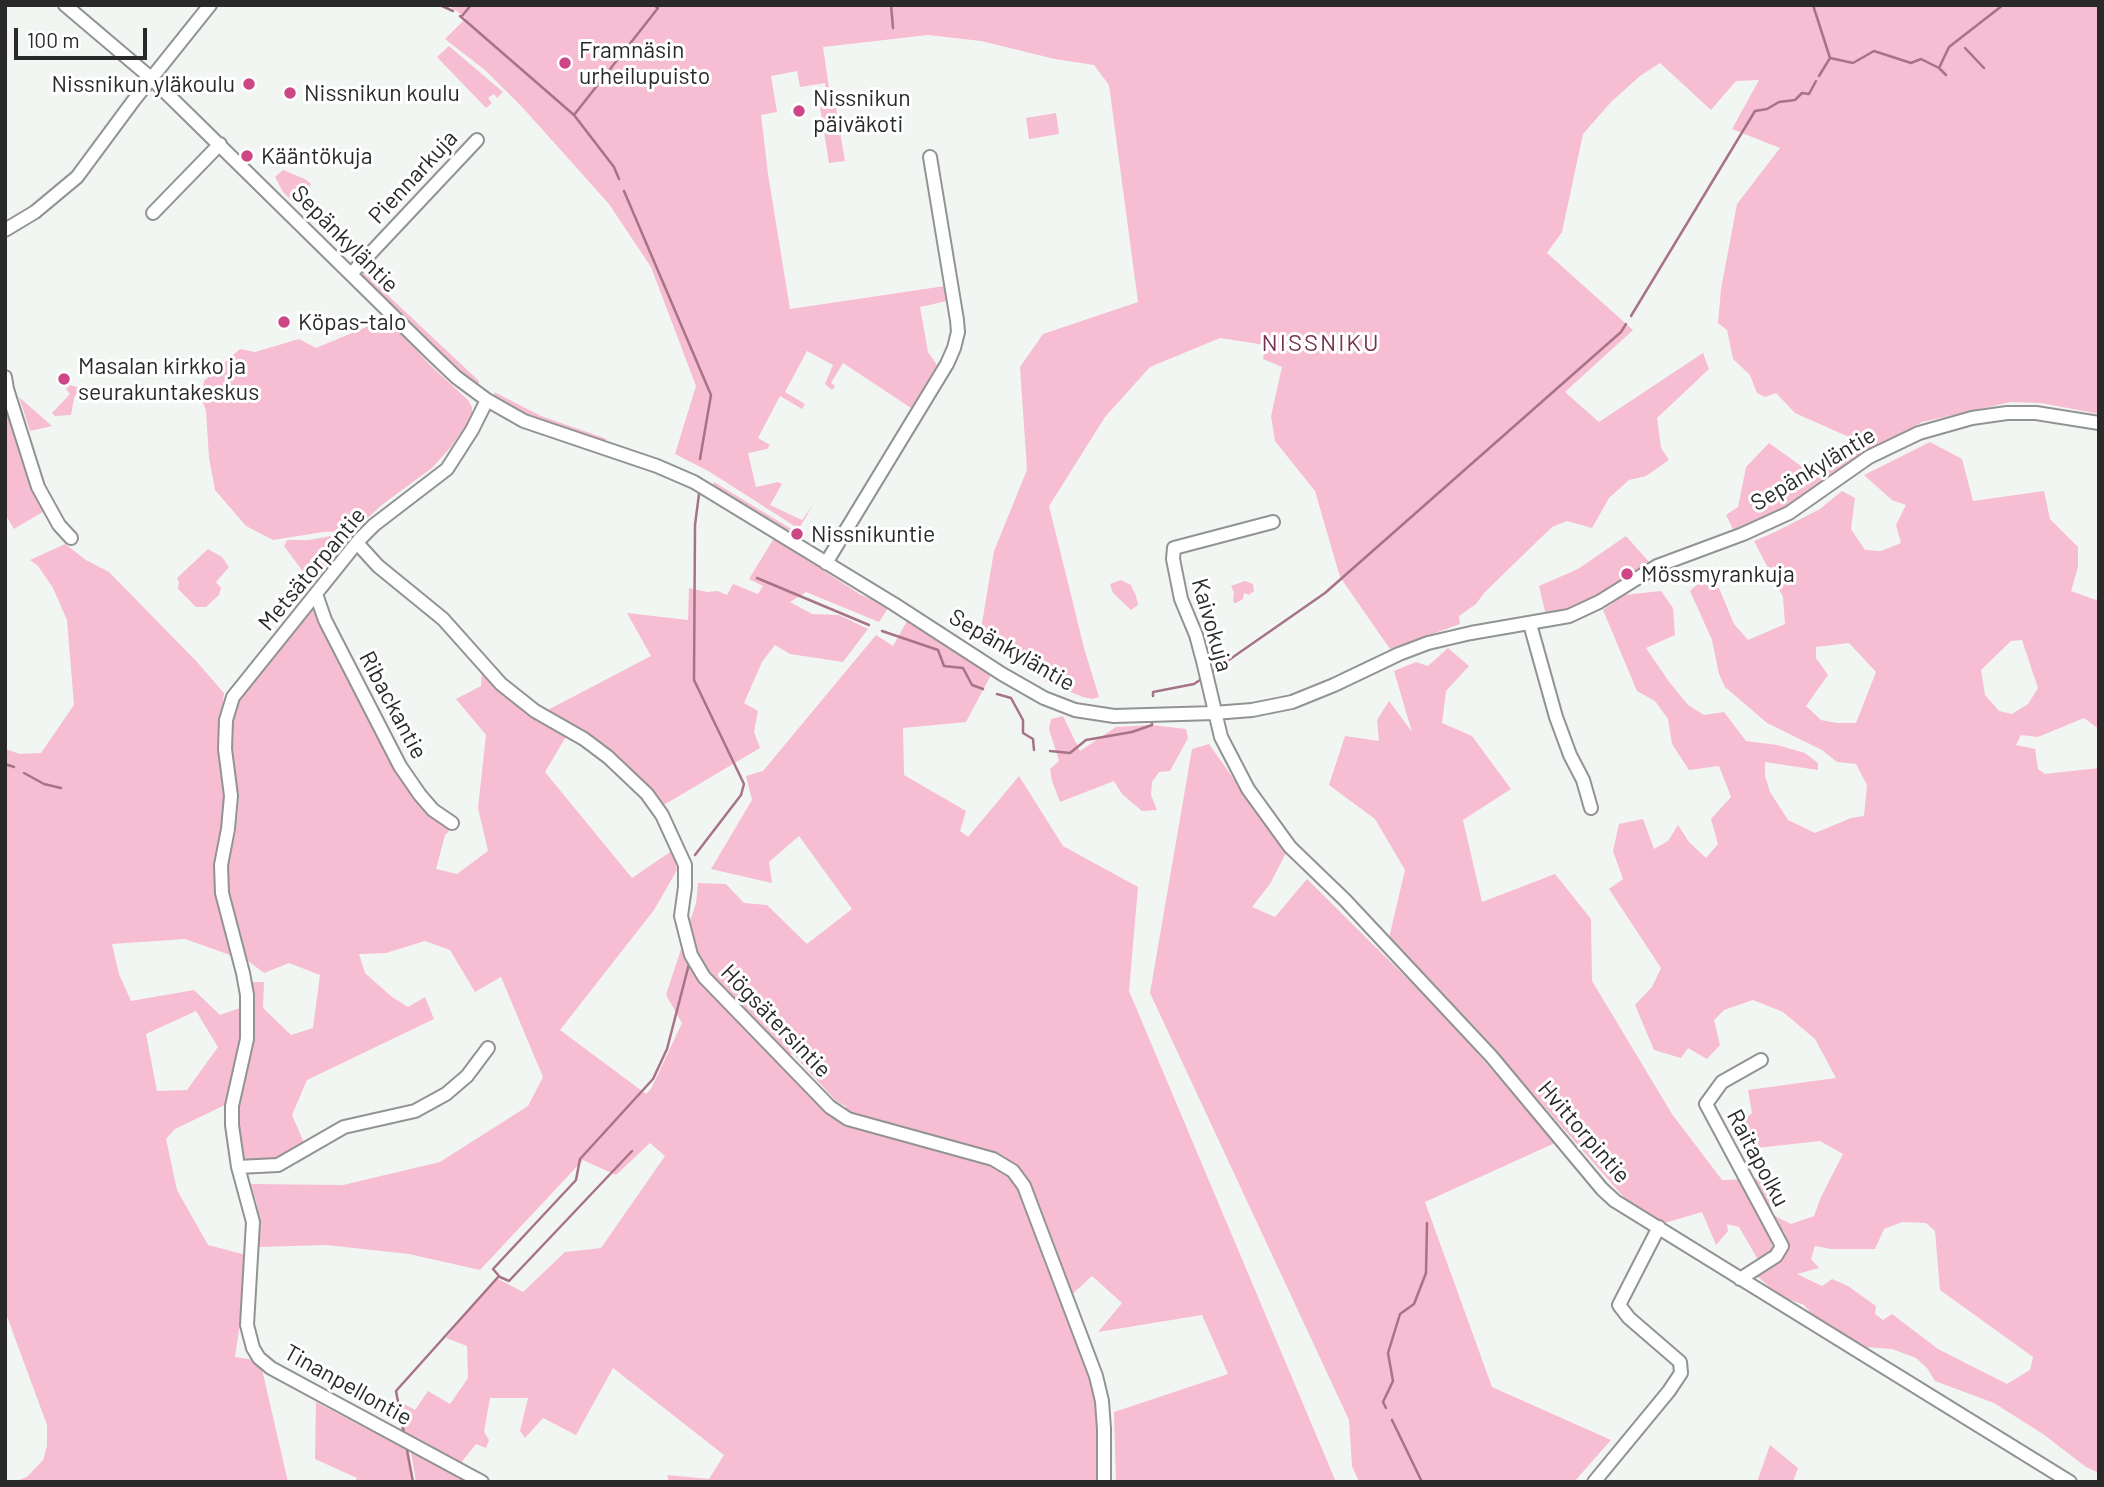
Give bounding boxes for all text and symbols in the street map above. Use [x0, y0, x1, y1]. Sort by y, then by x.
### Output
scale bar [18, 14, 150, 58]
text: 100 m [27, 27, 80, 52]
place label: Framnäsin urheilupuisto [579, 36, 710, 90]
marker: Framnäsin urheilupuisto [557, 55, 573, 71]
place label: Nissnikun yläkoulu [52, 70, 235, 98]
marker: Nissnikun yläkoulu [241, 76, 257, 92]
place label: Nissnikun koulu [304, 79, 460, 107]
place label: Nissnikun päiväkoti [813, 84, 911, 138]
marker: Nissnikun koulu [282, 85, 298, 101]
marker: Nissnikun päiväkoti [791, 103, 807, 119]
street label: Piennarkuja [363, 124, 463, 230]
place label: Kääntökuja [261, 142, 373, 170]
marker: Kääntökuja [239, 148, 255, 164]
street label: Sepänkyläntie [286, 180, 404, 298]
place label: Köpas-talo [298, 308, 406, 336]
marker: Köpas-talo [276, 314, 292, 330]
district label: NISSNIKU [1262, 329, 1380, 357]
place label: Masalan kirkko ja seurakuntakeskus [78, 352, 259, 406]
marker: Masalan kirkko ja seurakuntakeskus [56, 371, 72, 387]
street label: Sepänkyläntie [1746, 421, 1880, 517]
street label: Metsätorpantie [253, 502, 371, 636]
place label: Nissnikuntie [811, 520, 935, 548]
marker: Nissnikuntie [789, 526, 805, 542]
place label: Mössmyrankuja [1641, 560, 1795, 588]
marker: Mössmyrankuja [1619, 566, 1635, 582]
street label: Kaivokuja [1186, 575, 1238, 675]
street label: Sepänkyläntie [944, 603, 1080, 697]
street label: Ribackantie [353, 646, 433, 764]
street label: Högsätersintie [715, 959, 837, 1083]
street label: Hvittorpintie [1532, 1075, 1636, 1189]
street label: Raitapolku [1721, 1105, 1795, 1211]
street label: Tinanpellontie [279, 1339, 417, 1431]

